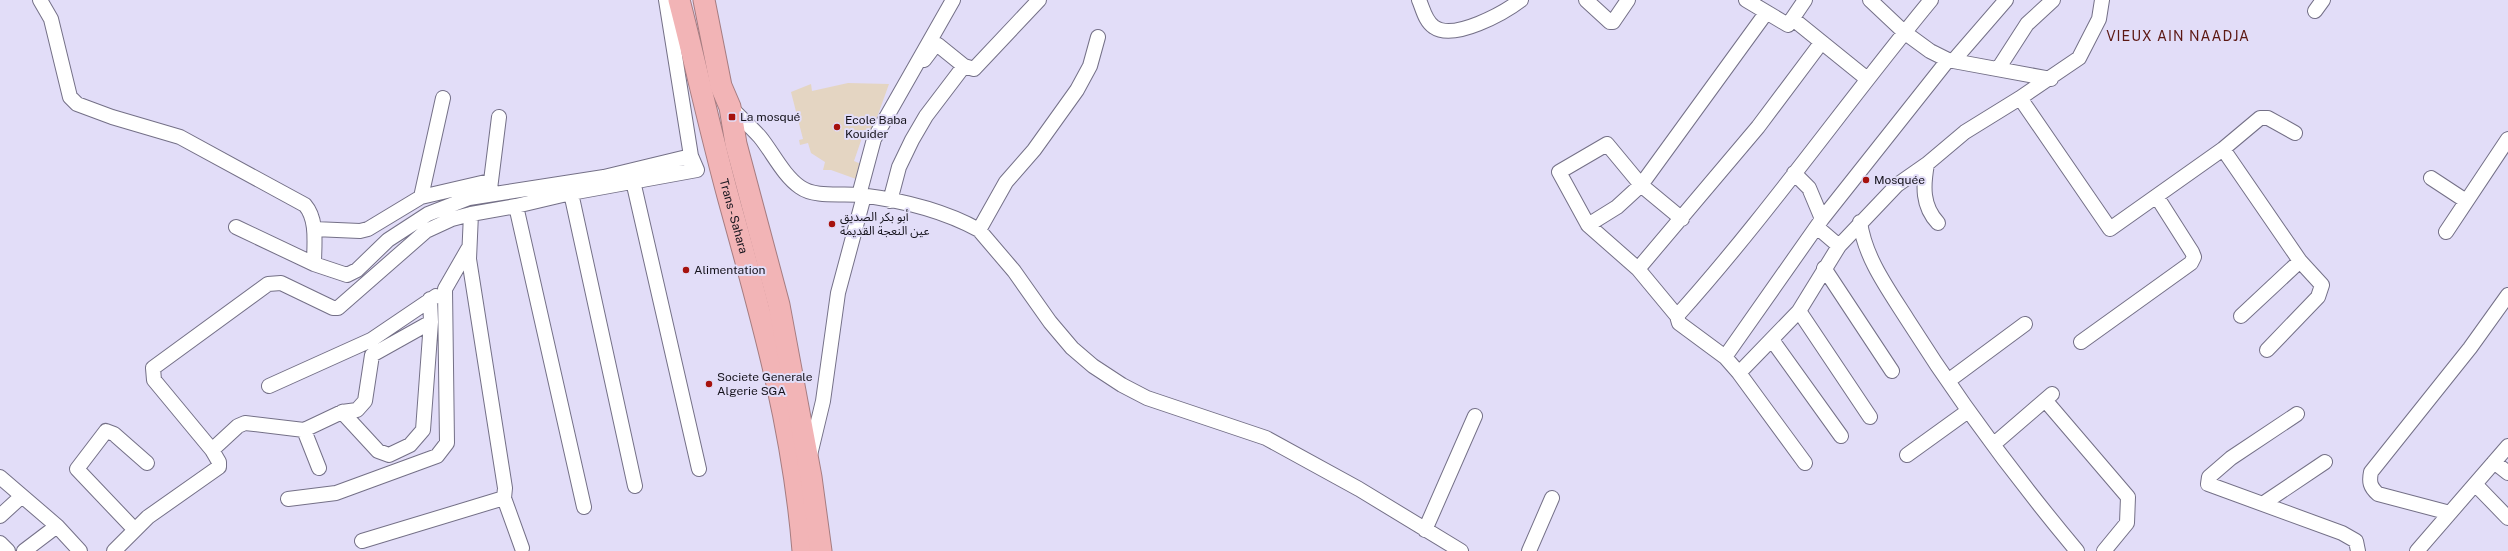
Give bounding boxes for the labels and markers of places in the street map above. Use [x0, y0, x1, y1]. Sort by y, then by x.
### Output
place label: La mosqué [740, 110, 801, 124]
marker: La mosqué [727, 112, 737, 122]
place label: Ecole Baba Kouider [845, 113, 907, 141]
marker: Ecole Baba Kouider [832, 122, 842, 132]
place label: Mosquée [1874, 173, 1925, 187]
marker: Mosquée [1861, 175, 1871, 185]
place label: أبو بكر الصديق عين النعجة القديمة [840, 209, 930, 238]
marker: أبو بكر الصديق عين النعجة القديمة [827, 219, 837, 229]
place label: Alimentation [694, 263, 765, 277]
marker: Alimentation [681, 265, 691, 275]
place label: Societe Generale Algerie SGA [717, 370, 813, 398]
marker: Societe Generale Algerie SGA [704, 379, 714, 389]

